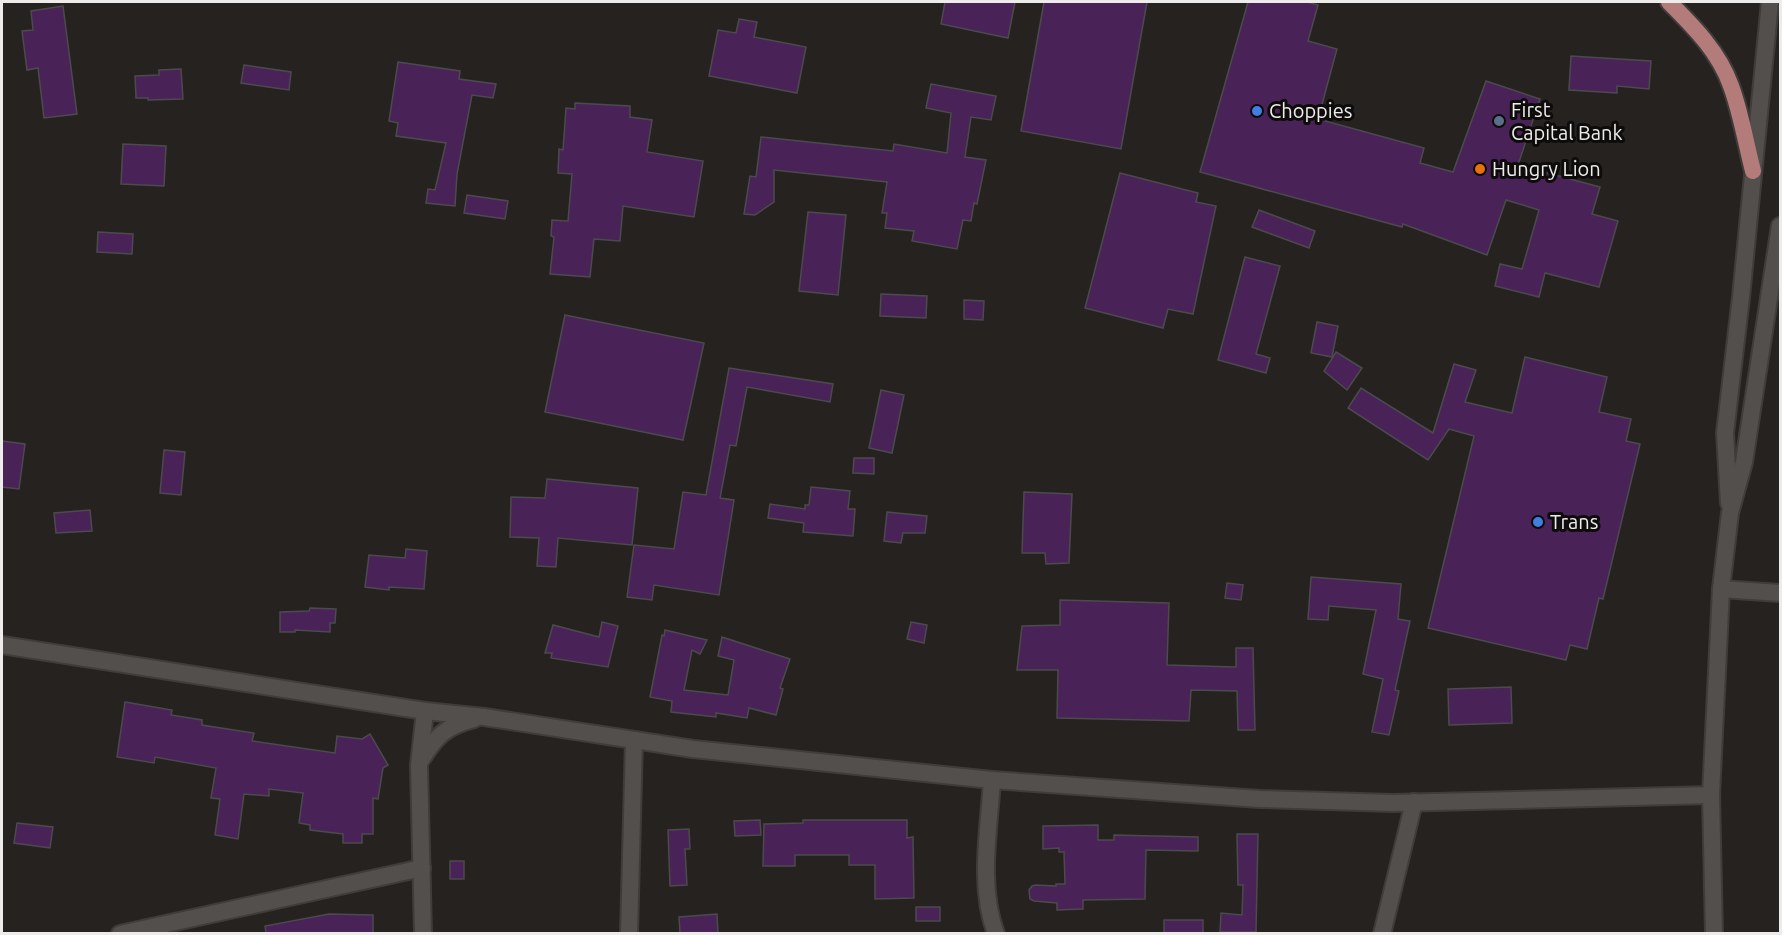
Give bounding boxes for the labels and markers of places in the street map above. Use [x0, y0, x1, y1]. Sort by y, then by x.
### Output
place label: First Capital Bank [1511, 98, 1623, 144]
place label: Choppies [1269, 99, 1352, 122]
marker: Choppies [1250, 104, 1264, 118]
marker: First Capital Bank [1492, 114, 1506, 128]
place label: Hungry Lion [1492, 157, 1601, 180]
marker: Hungry Lion [1473, 162, 1487, 176]
place label: Trans [1550, 510, 1598, 533]
marker: Trans [1531, 515, 1545, 529]

